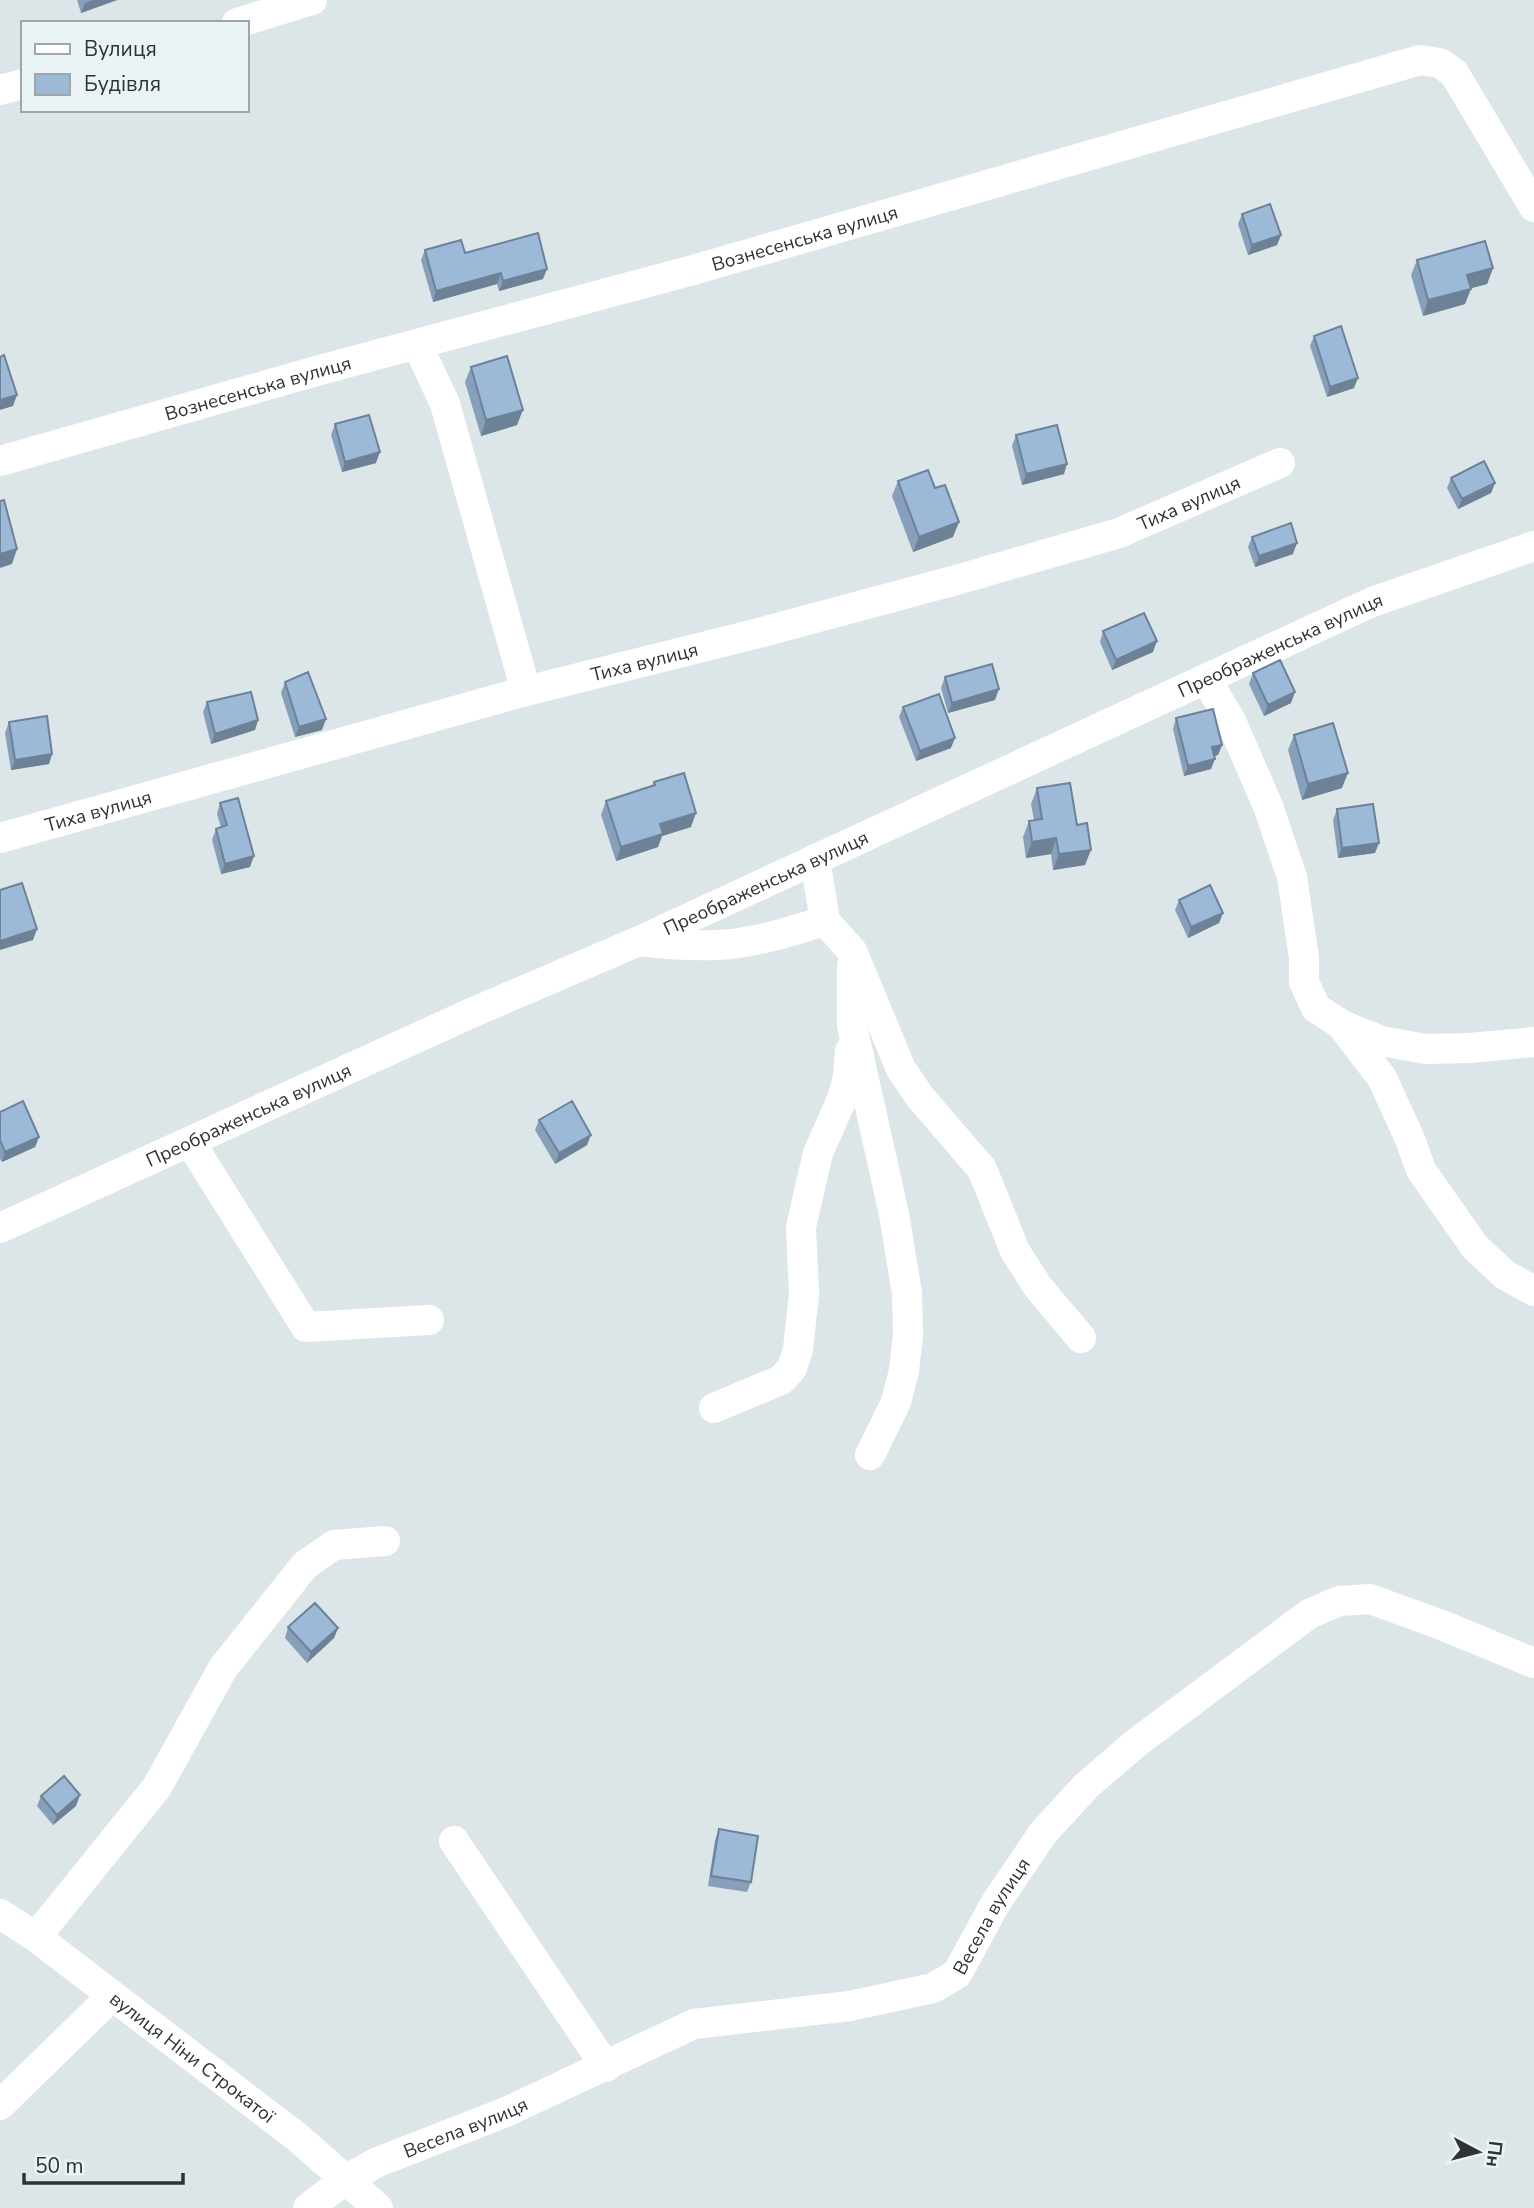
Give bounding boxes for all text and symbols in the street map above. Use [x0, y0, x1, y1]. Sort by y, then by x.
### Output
legend [21, 21, 248, 112]
text: Вулиця [84, 35, 157, 63]
text: Будівля [84, 70, 161, 98]
street label: Вознесенська вулиця [709, 199, 901, 278]
street label: Вознесенська вулиця [162, 350, 354, 428]
street label: Тиха вулиця [1134, 470, 1245, 537]
street label: Преображенська вулиця [1174, 587, 1386, 704]
street label: Тиха вулиця [588, 637, 701, 688]
street label: Тиха вулиця [42, 784, 155, 839]
street label: Преображенська вулиця [659, 825, 873, 942]
street label: Преображенська вулиця [142, 1057, 356, 1174]
street label: Весела вулиця [947, 1853, 1037, 1980]
street label: вулиця Ніни Строкатої [104, 1986, 280, 2130]
street label: Весела вулиця [400, 2092, 532, 2165]
north arrow [1443, 2117, 1513, 2187]
text: Пн [1479, 2139, 1508, 2169]
scale bar [24, 2142, 184, 2186]
text: 50 m [35, 2152, 84, 2180]

